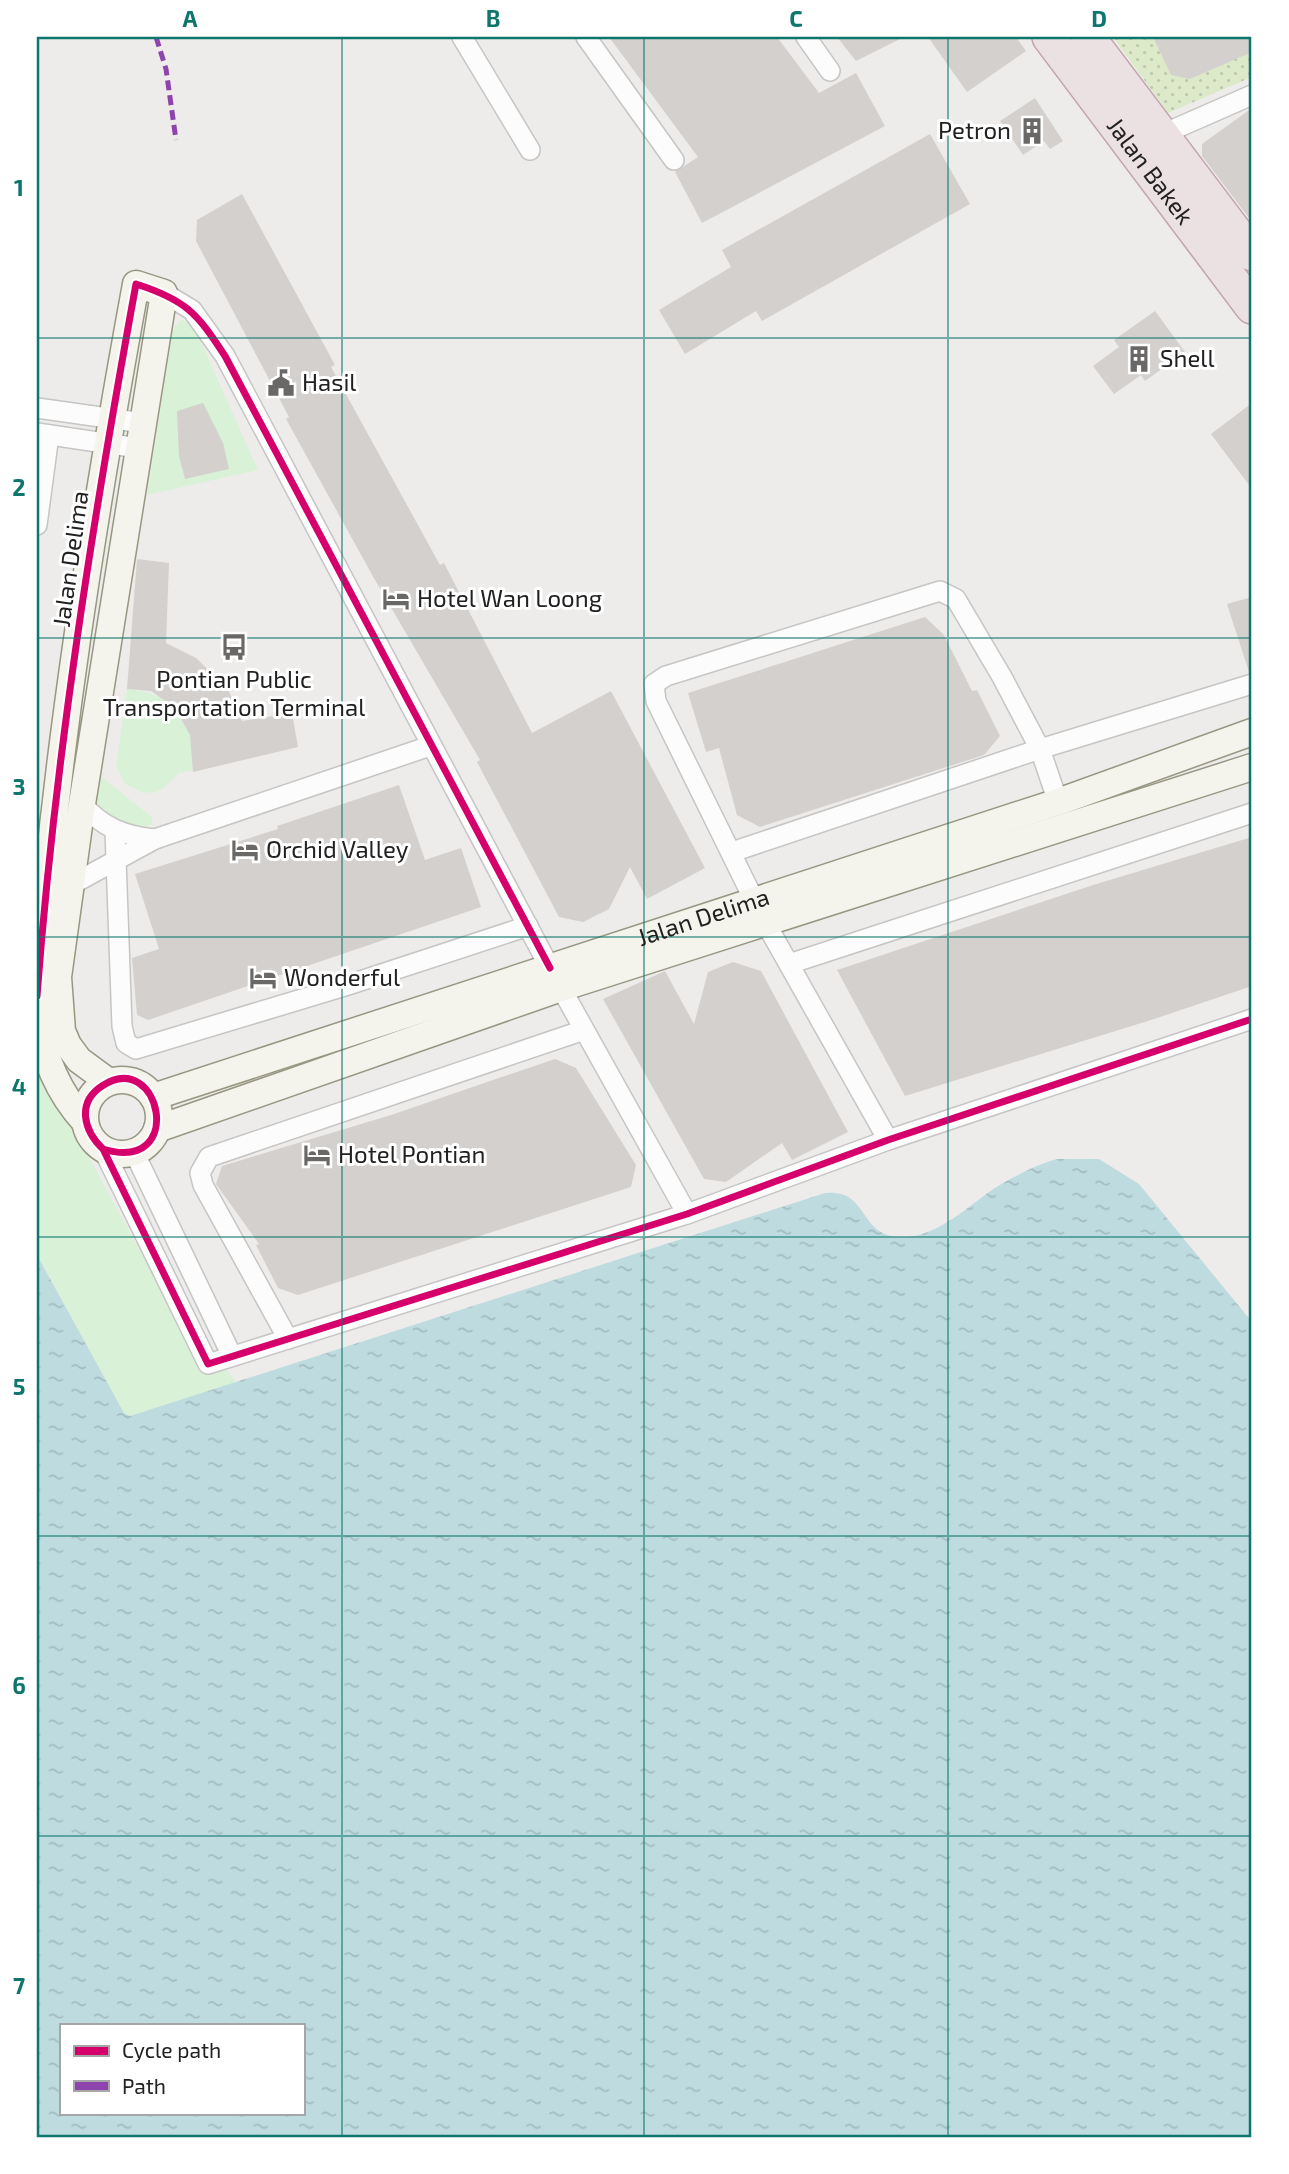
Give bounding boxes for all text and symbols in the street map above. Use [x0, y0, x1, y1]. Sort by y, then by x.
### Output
text: A [182, 4, 198, 32]
text: B [486, 4, 500, 32]
text: C [789, 4, 803, 32]
text: D [1091, 4, 1107, 32]
street label: Jalan Bakek [1102, 111, 1201, 229]
place label: Petron [938, 115, 1011, 144]
building icon: Petron [1017, 116, 1047, 146]
text: 1 [14, 173, 24, 201]
place label: Shell [1160, 343, 1215, 372]
building icon: Shell [1124, 344, 1154, 374]
place label: Hasil [302, 367, 356, 396]
public building icon: Hasil [266, 368, 296, 398]
text: 2 [12, 473, 26, 501]
street label: Jalan Delima [46, 489, 93, 629]
place label: Hotel Wan Loong [417, 583, 602, 612]
hotel icon: Hotel Wan Loong [381, 584, 411, 614]
bus stop icon: Pontian Public Transportation Terminal [219, 632, 249, 662]
place label: Pontian Public Transportation Terminal [103, 664, 365, 721]
text: 3 [12, 772, 26, 800]
place label: Orchid Valley [266, 834, 409, 863]
hotel icon: Orchid Valley [230, 835, 260, 865]
street label: Jalan Delima [633, 881, 773, 951]
place label: Wonderful [284, 962, 400, 991]
hotel icon: Wonderful [248, 963, 278, 993]
text: 4 [12, 1072, 26, 1100]
place label: Hotel Pontian [338, 1139, 485, 1168]
hotel icon: Hotel Pontian [302, 1140, 332, 1170]
text: 5 [13, 1372, 25, 1400]
text: 6 [12, 1671, 26, 1699]
text: 7 [13, 1971, 25, 1999]
legend [60, 2024, 304, 2114]
text: Cycle path [122, 2037, 221, 2062]
text: Path [122, 2073, 166, 2098]

